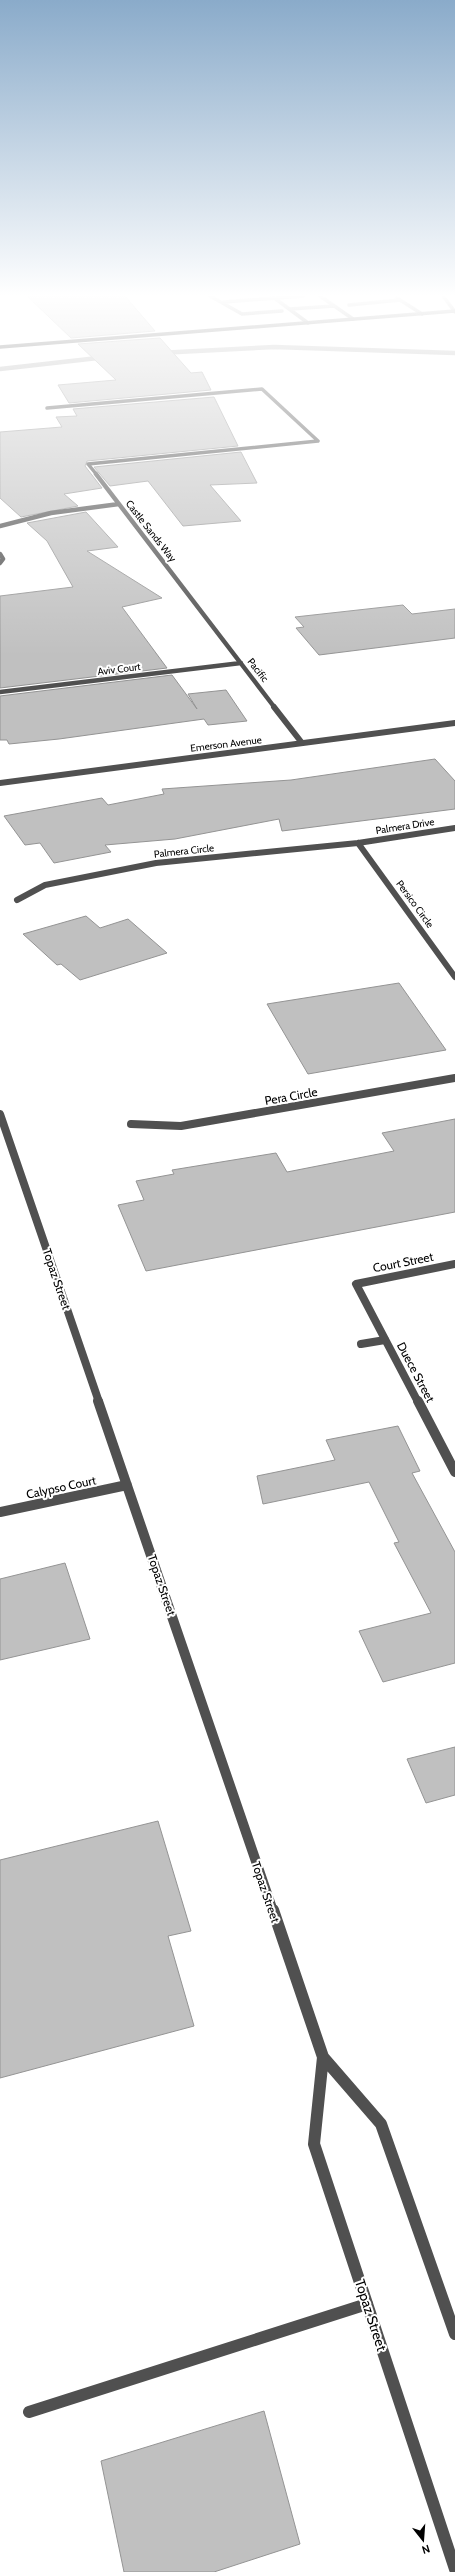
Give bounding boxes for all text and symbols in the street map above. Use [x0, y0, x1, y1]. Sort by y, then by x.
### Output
street label: Castle Sands Way [123, 497, 179, 565]
street label: Pacific [245, 655, 272, 685]
street label: Aviv Court [97, 660, 142, 678]
street label: Emerson Avenue [190, 733, 262, 755]
street label: Palmera Drive [375, 815, 435, 837]
street label: Palmera Circle [153, 841, 215, 861]
street label: Persico Circle [393, 878, 437, 930]
street label: Pera Circle [263, 1084, 319, 1108]
street label: Topaz Street [40, 1246, 74, 1312]
street label: Court Street [371, 1249, 435, 1275]
street label: Duece Street [394, 1339, 438, 1405]
street label: Calypso Court [25, 1472, 97, 1502]
street label: Topaz Street [145, 1552, 179, 1618]
street label: Topaz Street [249, 1859, 283, 1925]
street label: Topaz Street [351, 2277, 391, 2353]
north arrow [403, 2520, 443, 2560]
text: N [420, 2542, 432, 2557]

